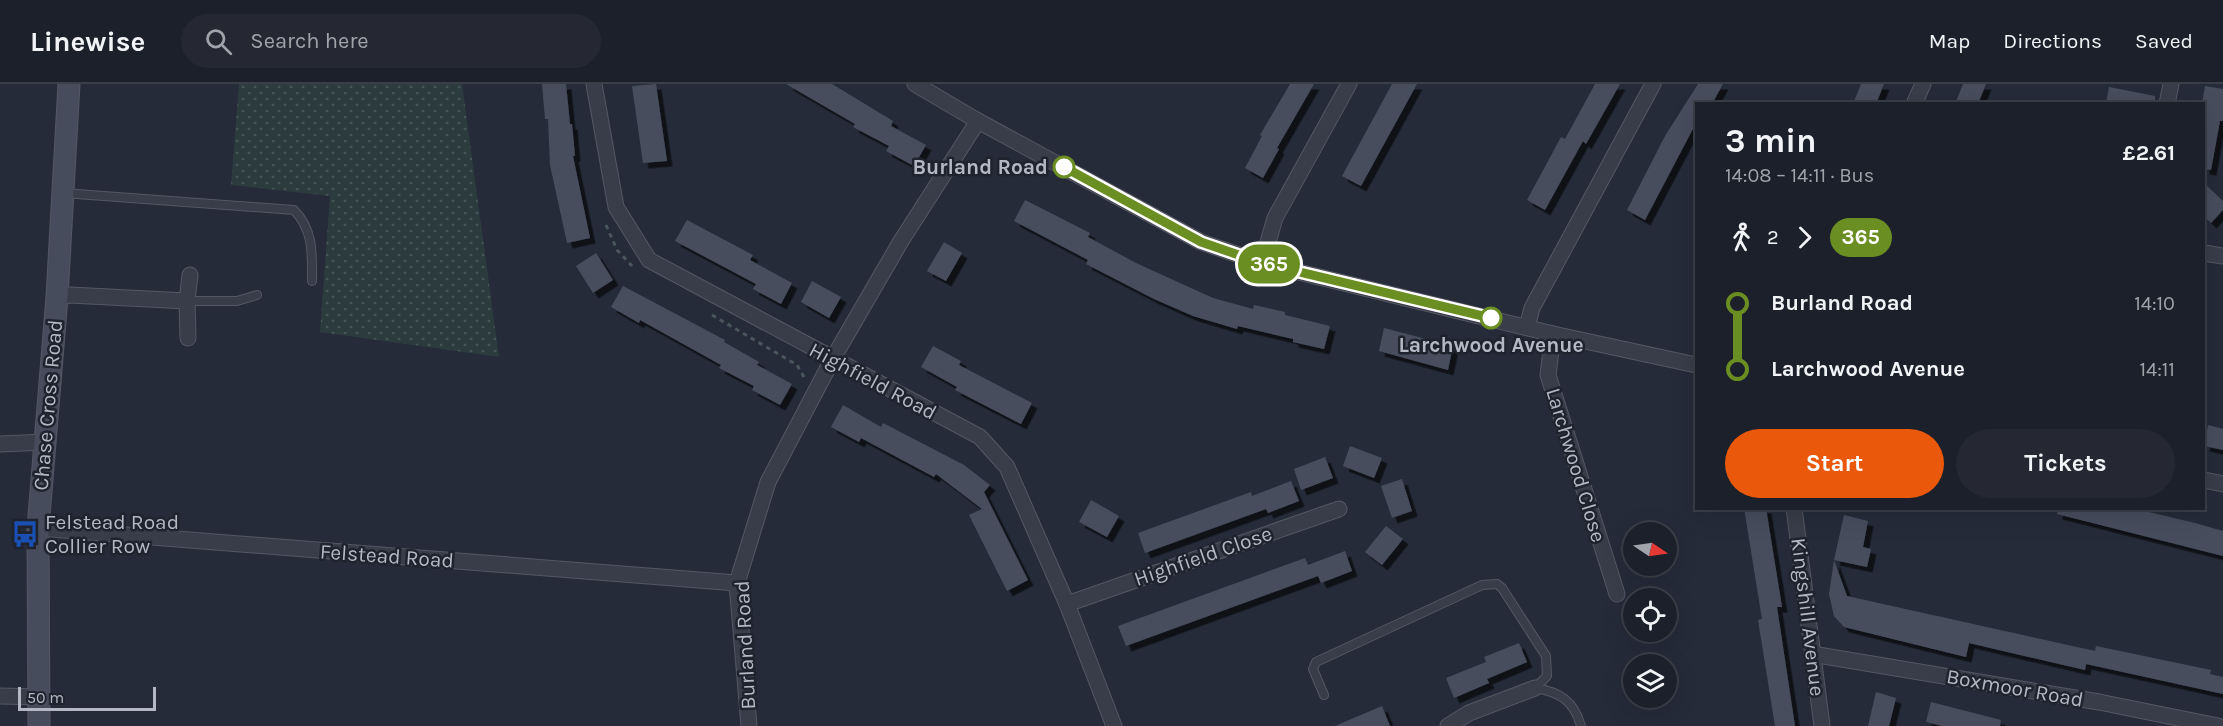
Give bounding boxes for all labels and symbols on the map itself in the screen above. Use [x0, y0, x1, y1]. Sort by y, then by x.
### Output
place label: Burland Road [912, 155, 1048, 179]
marker: Burland Road [1053, 156, 1075, 178]
line badge: 365 [1234, 244, 1304, 284]
marker: Larchwood Avenue [1480, 307, 1502, 329]
street label: Chase Cross Road [29, 319, 67, 491]
place label: Larchwood Avenue [1398, 333, 1584, 357]
street label: Highfield Road [805, 337, 941, 425]
street label: Larchwood Close [1541, 385, 1611, 545]
place label: Felstead Road Collier Row [45, 510, 179, 558]
bus stop icon: Felstead Road Collier Row [10, 519, 40, 549]
street label: Highfield Close [1131, 521, 1275, 591]
north arrow [1623, 522, 1677, 576]
street label: Kingshill Avenue [1786, 536, 1830, 698]
street label: Felstead Road [319, 539, 455, 573]
street label: Burland Road [730, 580, 760, 710]
street label: Boxmoor Road [1945, 664, 2085, 712]
scale bar [18, 684, 156, 712]

